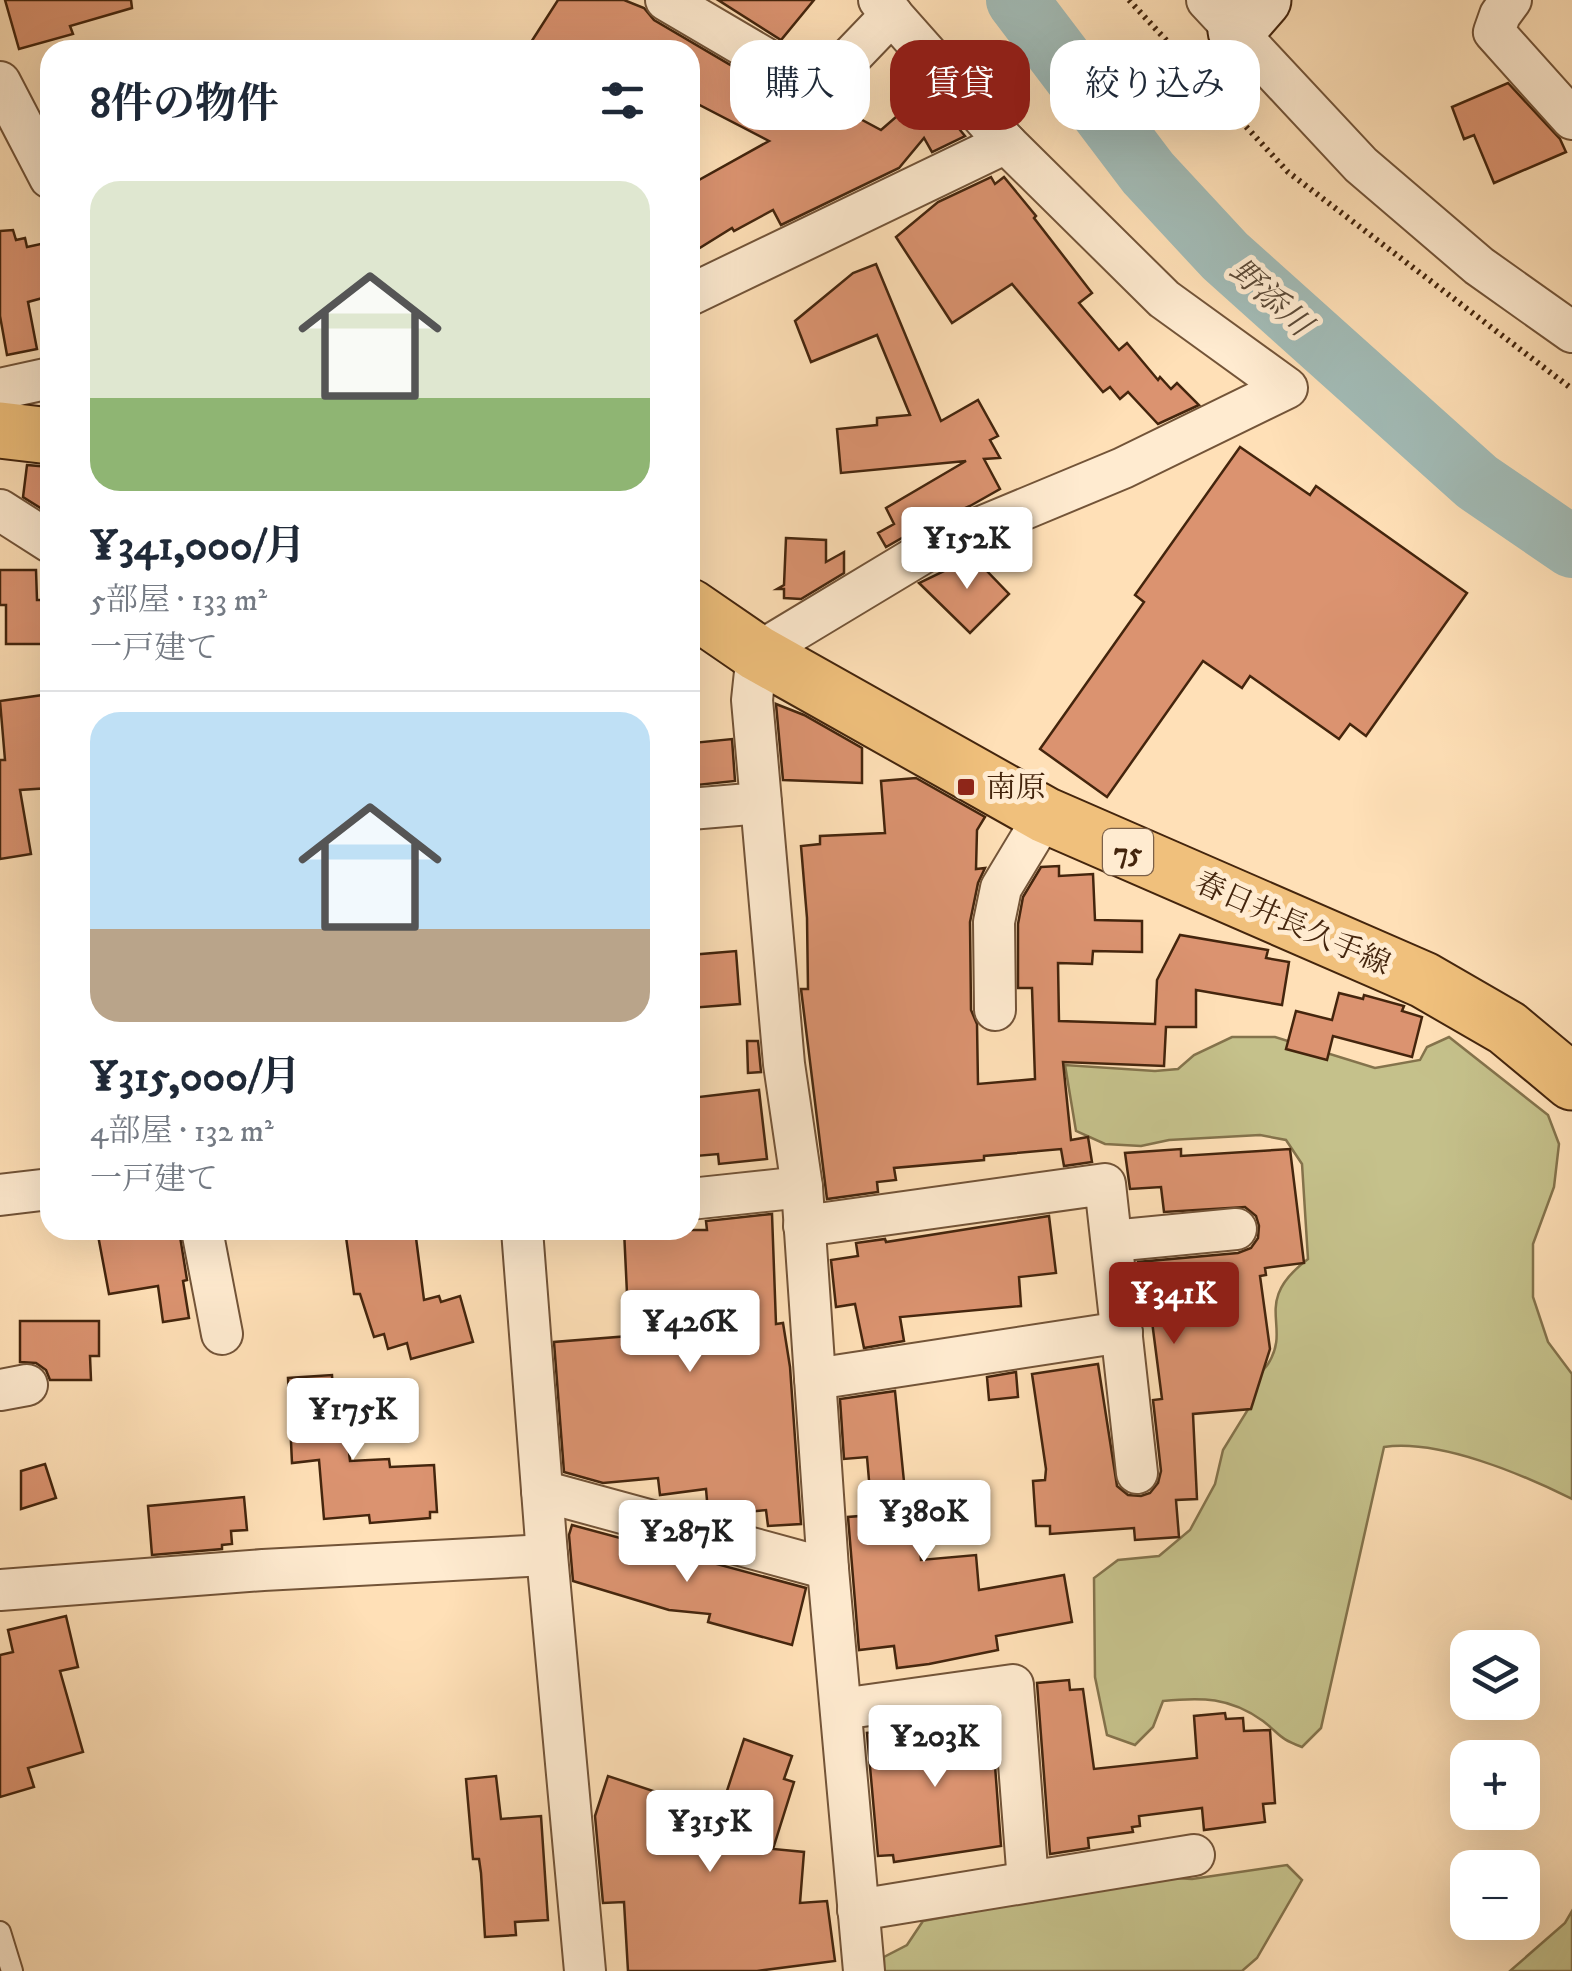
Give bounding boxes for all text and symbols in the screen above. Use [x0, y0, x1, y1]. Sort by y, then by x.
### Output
chip: 購入 [730, 40, 870, 130]
chip: 賃貸 [890, 40, 1030, 130]
chip: 絞り込み [1050, 40, 1260, 130]
icon: filters [595, 73, 650, 128]
text: 8件の物件 [90, 79, 279, 131]
icon: home [280, 246, 460, 426]
water label: 野添川 [1221, 251, 1321, 347]
pin: ¥152K [897, 507, 1037, 592]
text: ¥152K [923, 519, 1011, 559]
text: ¥341,000/月 [90, 521, 306, 573]
text: 5部屋 · 133 m² [90, 581, 267, 621]
text: 一戸建て [90, 629, 218, 669]
place label: 南原 [986, 770, 1046, 807]
marker: 南原 [955, 776, 977, 798]
icon: home [280, 777, 460, 957]
road number: 75 [1103, 829, 1153, 875]
street label: 春日井長久手線 [1189, 865, 1396, 984]
text: ¥315,000/月 [90, 1052, 301, 1104]
text: 4部屋 · 132 m² [90, 1112, 274, 1152]
text: 一戸建て [90, 1160, 218, 1200]
pin: ¥341K [1104, 1262, 1244, 1347]
text: ¥341K [1131, 1274, 1217, 1314]
pin: ¥426K [620, 1290, 760, 1375]
text: ¥426K [643, 1302, 737, 1342]
pin: ¥175K [283, 1378, 423, 1463]
text: ¥175K [309, 1390, 397, 1430]
pin: ¥380K [854, 1480, 994, 1565]
text: ¥380K [879, 1492, 969, 1532]
pin: ¥287K [617, 1500, 757, 1585]
text: ¥287K [641, 1512, 733, 1552]
map controls [1450, 1630, 1540, 1940]
button: layers [1450, 1630, 1540, 1720]
pin: ¥203K [865, 1705, 1005, 1790]
text: ¥203K [891, 1717, 979, 1757]
button: + [1450, 1740, 1540, 1830]
pin: ¥315K [640, 1790, 780, 1875]
text: ¥315K [668, 1802, 752, 1842]
button: − [1450, 1850, 1540, 1940]

